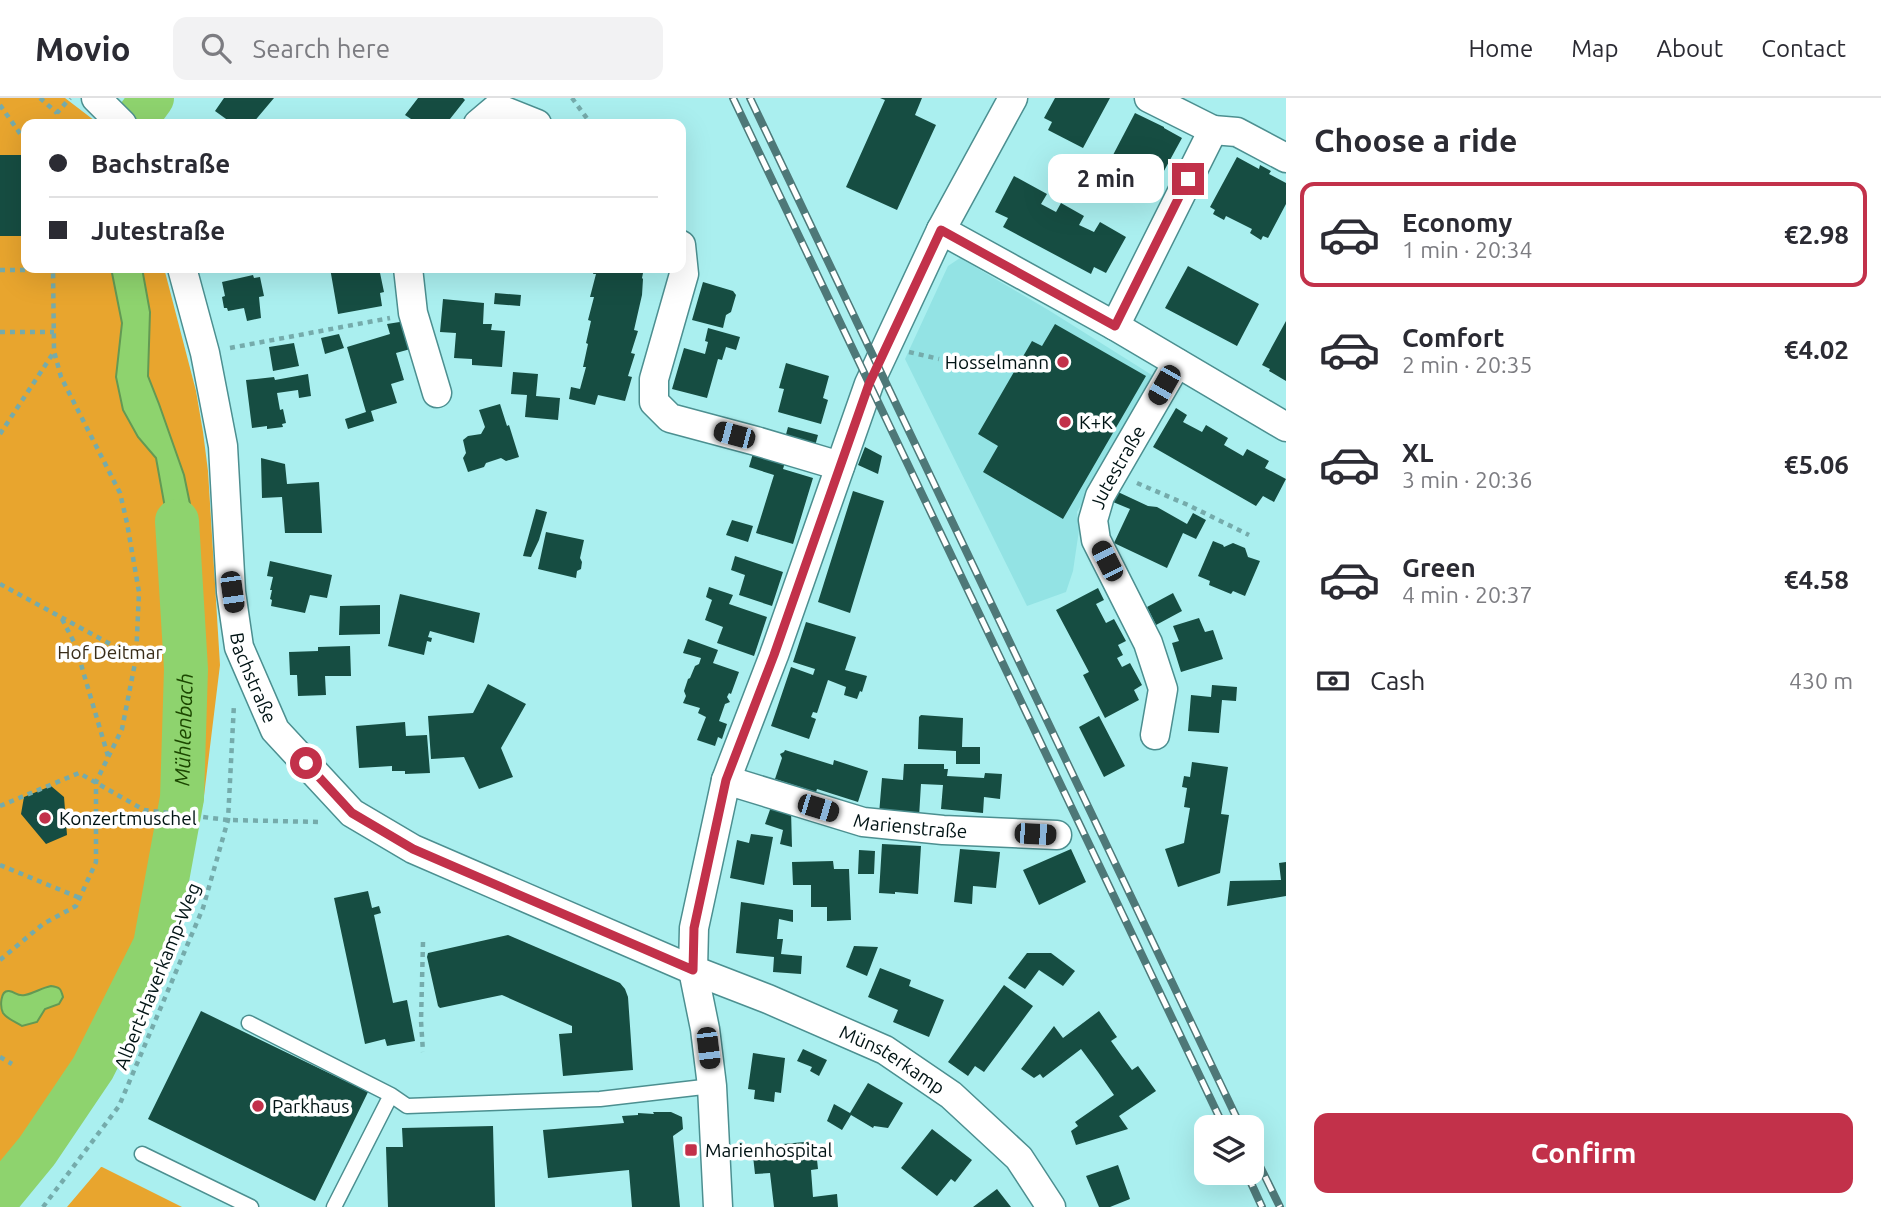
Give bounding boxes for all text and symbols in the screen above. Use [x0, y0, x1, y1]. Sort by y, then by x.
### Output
search box [173, 17, 663, 80]
icon: search [197, 29, 235, 67]
text: Movio [35, 30, 131, 67]
text: Search here [253, 34, 390, 63]
text: Home [1468, 35, 1533, 62]
text: Map [1571, 35, 1618, 62]
text: About [1656, 35, 1723, 62]
text: Contact [1761, 35, 1846, 62]
text: Choose a ride [1314, 122, 1517, 158]
text: Bachstraße [91, 149, 230, 178]
callout: 2 min [1048, 154, 1164, 204]
route end [1172, 163, 1204, 195]
text: 2 min [1077, 166, 1135, 191]
icon: car [1318, 203, 1381, 266]
text: Economy [1402, 208, 1512, 237]
text: Jutestraße [91, 216, 225, 245]
text: €2.98 [1784, 220, 1849, 249]
text: 1 min · 20:34 [1402, 237, 1533, 262]
icon: car [1318, 318, 1381, 381]
text: Comfort [1402, 323, 1505, 352]
text: €4.02 [1784, 335, 1849, 364]
place label: Hosselmann [945, 351, 1049, 373]
text: 2 min · 20:35 [1402, 352, 1533, 377]
marker: Hosselmann [1055, 354, 1071, 370]
car [1145, 362, 1184, 408]
place label: K+K [1079, 411, 1113, 433]
marker: K+K [1057, 414, 1073, 430]
car [711, 419, 758, 451]
street label: Jutestraße [1086, 421, 1149, 512]
icon: car [1318, 433, 1381, 496]
text: XL [1402, 438, 1433, 467]
text: €5.06 [1784, 450, 1849, 479]
text: 3 min · 20:36 [1402, 467, 1533, 492]
car [1089, 538, 1126, 584]
icon: car [1318, 548, 1381, 611]
text: Green [1402, 553, 1476, 582]
text: €4.58 [1784, 565, 1849, 594]
car [219, 570, 246, 614]
text: 4 min · 20:37 [1402, 582, 1533, 607]
street label: Bachstraße [226, 631, 282, 726]
park label: Hof Deitmar [57, 641, 163, 663]
icon: cash [1314, 662, 1352, 700]
text: Cash [1370, 666, 1425, 695]
text: 430 m [1789, 668, 1853, 693]
water label: Mühlenbach [169, 673, 197, 786]
route start [290, 747, 322, 779]
car [795, 792, 842, 824]
place label: Konzertmuschel [59, 807, 197, 829]
street label: Marienstraße [851, 809, 968, 842]
marker: Konzertmuschel [37, 810, 53, 826]
car [1014, 822, 1057, 846]
street label: Albert-Haverkamp-Weg [109, 879, 205, 1073]
street label: Münsterkamp [836, 1021, 949, 1099]
car [696, 1026, 721, 1070]
place label: Parkhaus [272, 1095, 349, 1117]
marker: Parkhaus [250, 1098, 266, 1114]
button: Confirm [1314, 1113, 1853, 1193]
map controls [1194, 1115, 1264, 1185]
button: layers [1194, 1115, 1264, 1185]
place label: Marienhospital [705, 1139, 833, 1161]
marker: Marienhospital [683, 1142, 699, 1158]

